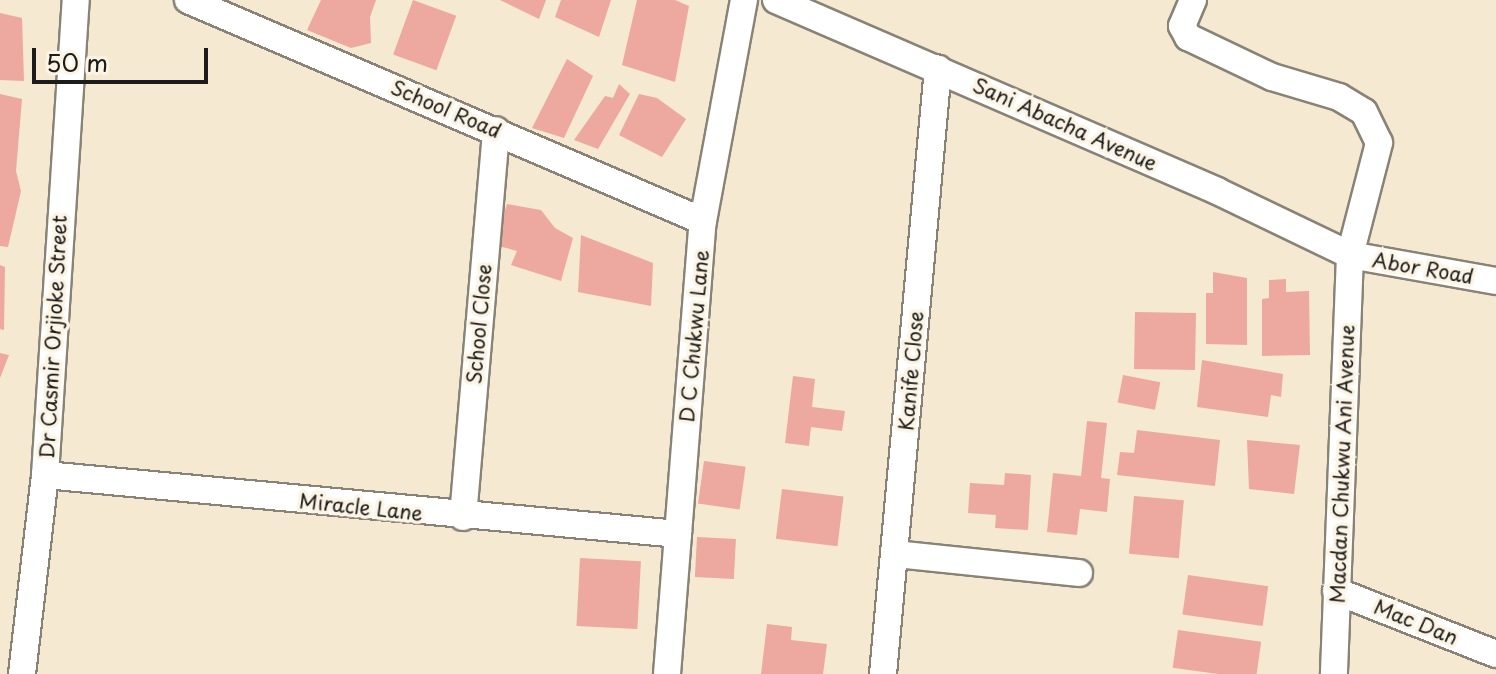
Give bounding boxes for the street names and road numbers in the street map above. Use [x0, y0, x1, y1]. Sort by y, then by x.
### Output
street label: Sani Abacha Avenue [970, 73, 1160, 175]
street label: School Road [387, 75, 505, 143]
street label: Dr Casmir Orjioke Street [35, 214, 71, 460]
street label: Abor Road [1370, 247, 1476, 289]
street label: D C Chukwu Lane [674, 248, 714, 424]
street label: School Close [462, 263, 496, 385]
street label: Kanife Close [894, 310, 928, 432]
street label: Macdan Chukwu Ani Avenue [1325, 326, 1359, 602]
street label: Miracle Lane [297, 488, 425, 526]
street label: Mac Dan [1371, 595, 1461, 649]

